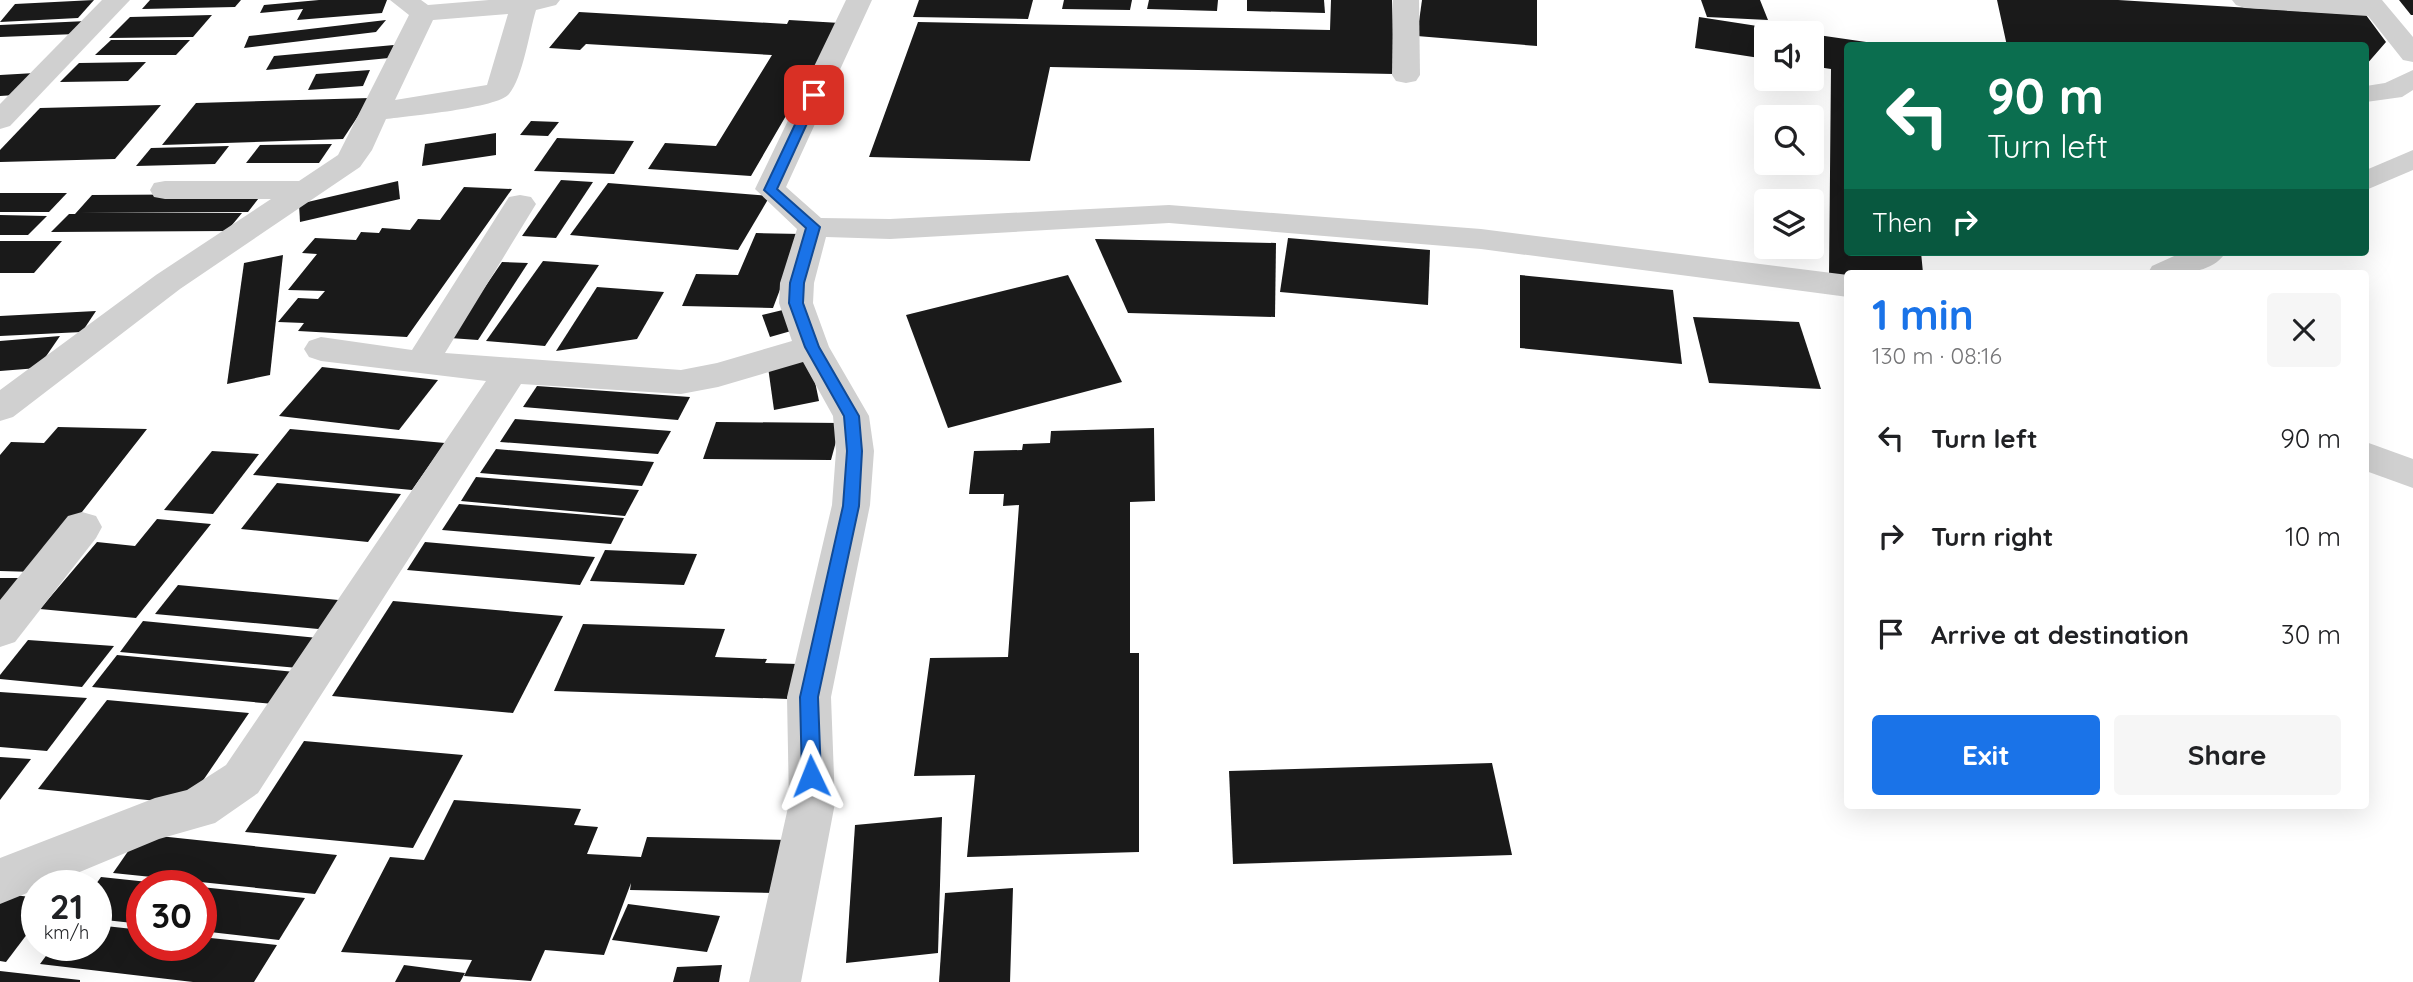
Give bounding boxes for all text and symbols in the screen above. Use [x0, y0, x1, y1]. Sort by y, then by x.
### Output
map controls [1754, 21, 1824, 259]
button: sound [1754, 21, 1824, 91]
pin [784, 65, 844, 125]
text: 90 m [1987, 65, 2104, 126]
icon: left [1872, 70, 1963, 161]
icon: arrive [795, 76, 833, 114]
button: search [1754, 105, 1824, 175]
text: Turn left [1987, 126, 2108, 166]
button: layers [1754, 189, 1824, 259]
icon: right [1946, 203, 1984, 241]
text: Then [1872, 206, 1932, 239]
text: 1 min [1872, 288, 1974, 341]
button: close [2267, 293, 2341, 367]
text: 130 m · 08:16 [1872, 341, 2002, 370]
icon: left [1872, 419, 1910, 457]
text: Turn left [1931, 422, 2038, 455]
text: 90 m [2280, 422, 2341, 455]
icon: right [1872, 517, 1910, 555]
text: Turn right [1931, 520, 2053, 553]
text: 10 m [2285, 520, 2341, 553]
icon: arrive [1872, 615, 1910, 653]
text: Arrive at destination [1931, 618, 2189, 651]
text: 30 m [2281, 618, 2341, 651]
button: Exit [1872, 715, 2100, 795]
button: Share [2114, 715, 2341, 795]
position arrow [774, 739, 848, 813]
speed limit sign: 30 [126, 870, 217, 961]
text: 21 [50, 884, 83, 928]
text: km/h [44, 921, 89, 944]

